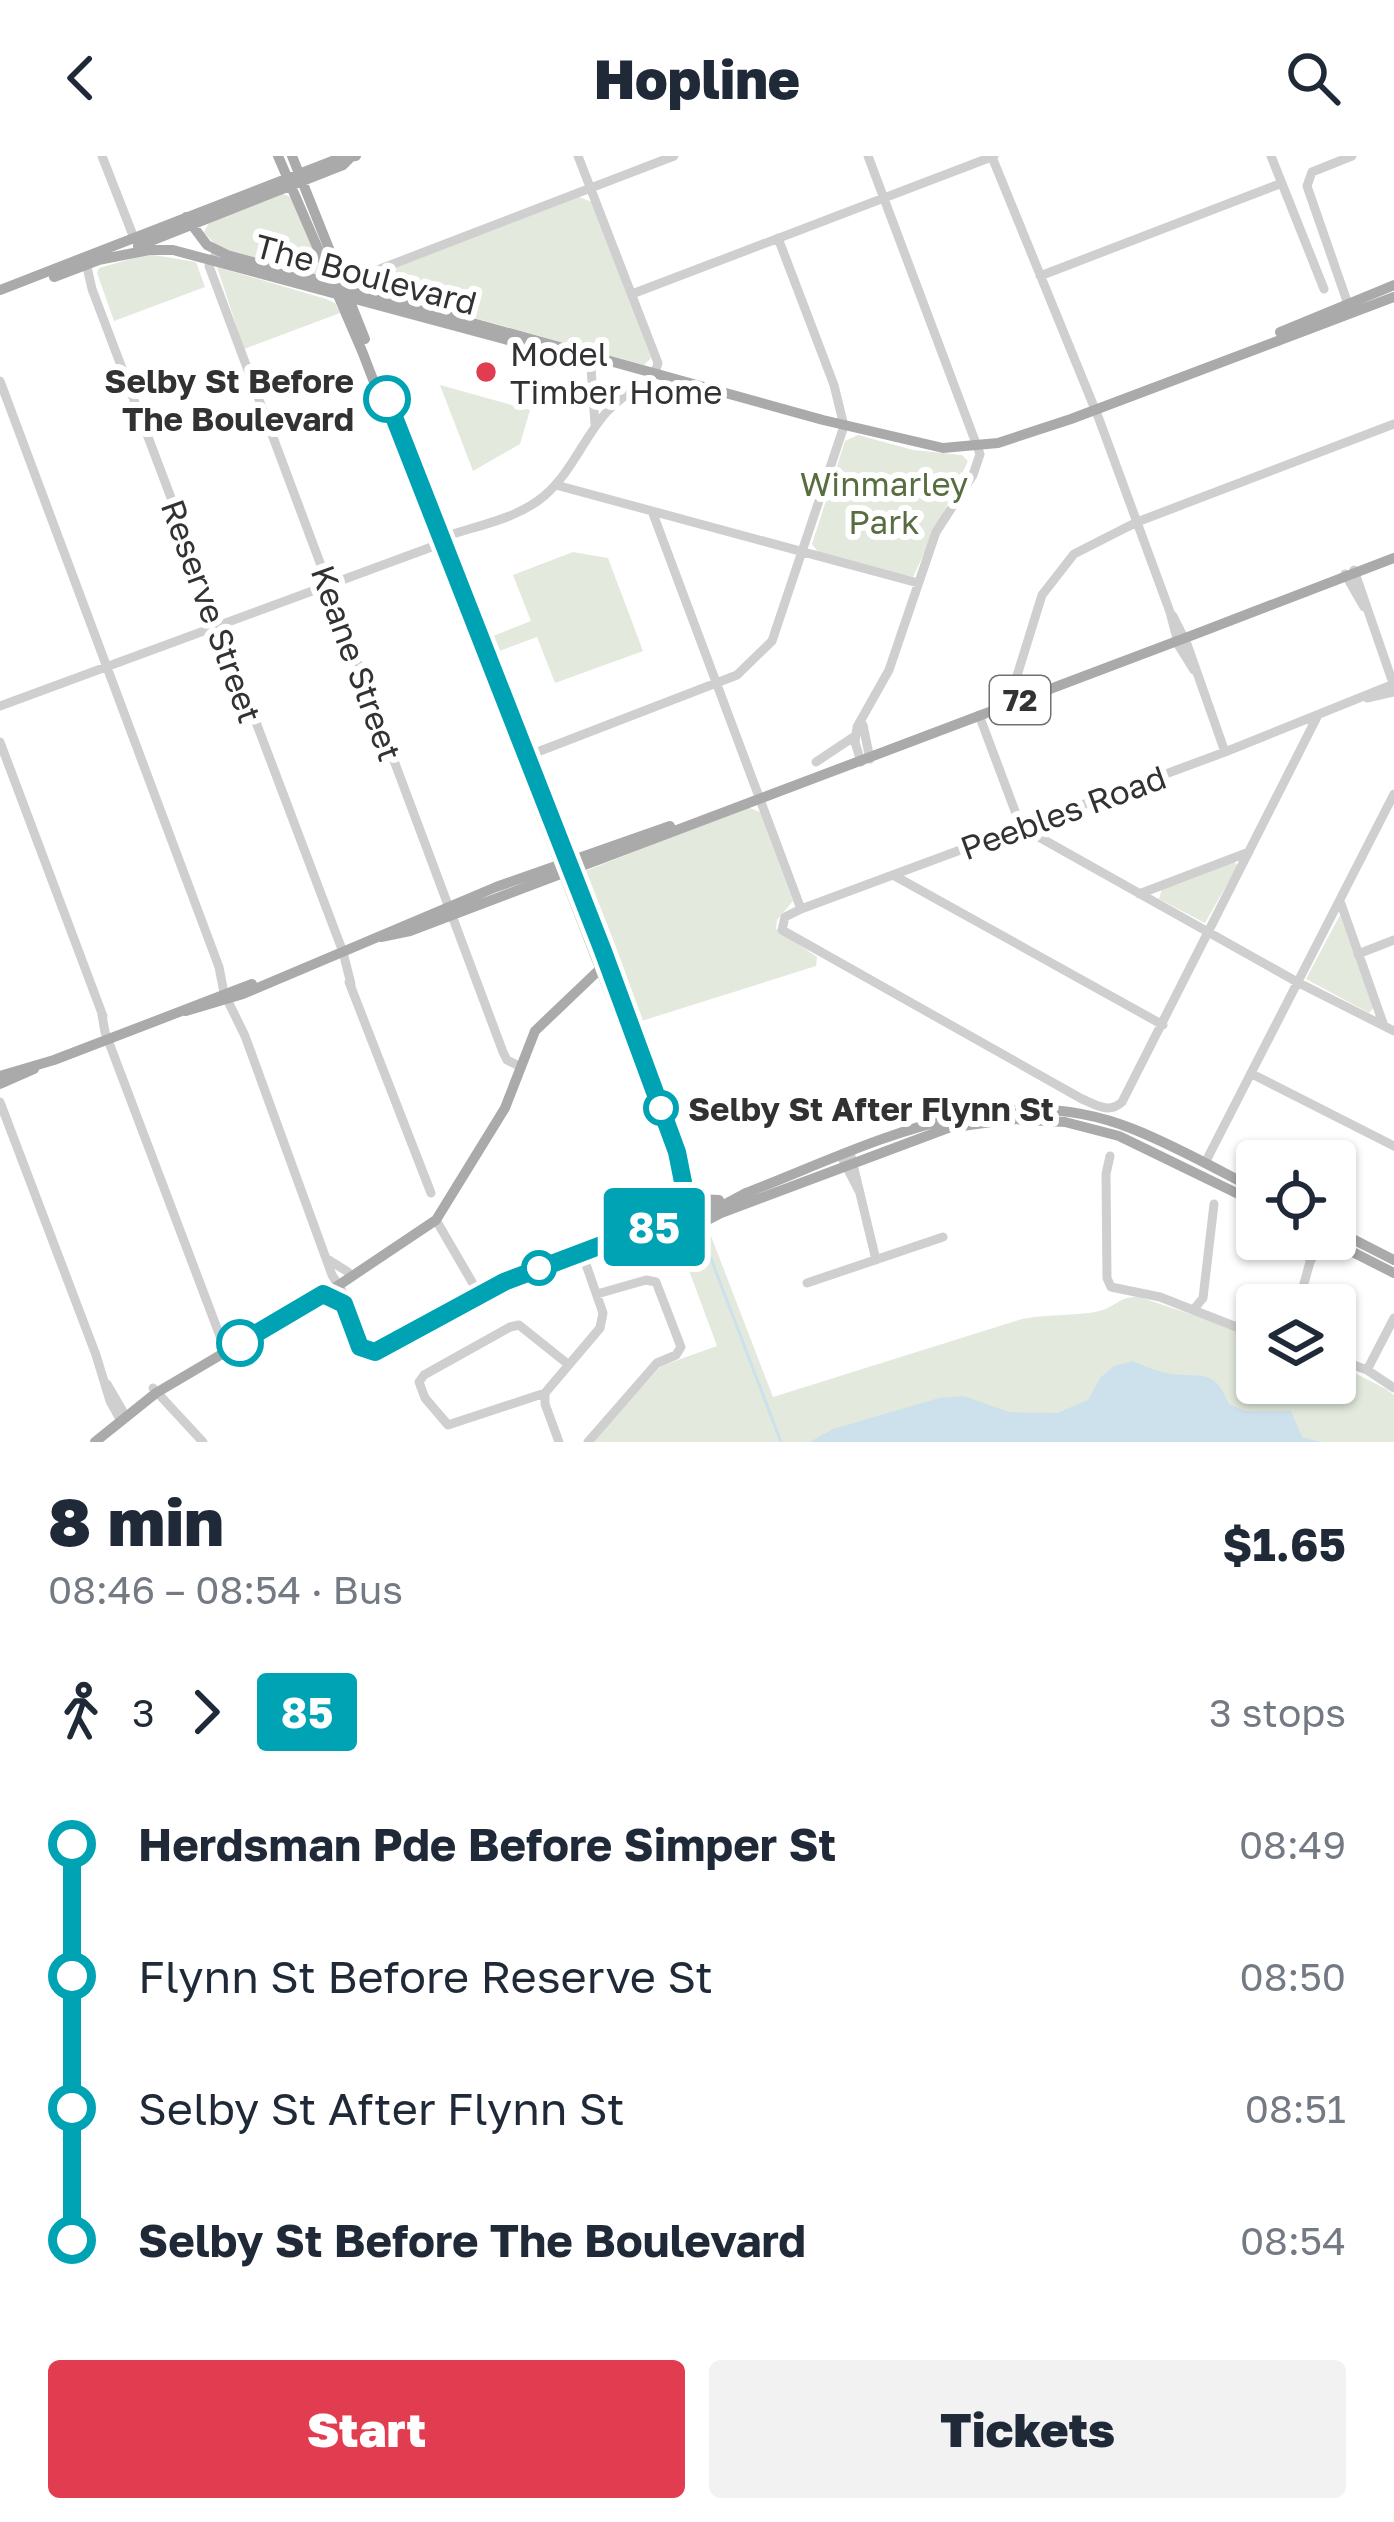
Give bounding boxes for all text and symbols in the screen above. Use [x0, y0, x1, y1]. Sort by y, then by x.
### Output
icon: back [48, 45, 114, 111]
icon: search [1280, 45, 1346, 111]
text: Hopline [594, 46, 800, 111]
street label: The Boulevard [251, 226, 481, 322]
place label: Model Timber Home [510, 334, 722, 411]
marker: Model Timber Home [473, 359, 499, 385]
place label: Selby St Before The Boulevard [104, 361, 354, 438]
marker: Selby St Before The Boulevard [365, 377, 409, 421]
park label: Winmarley Park [800, 464, 968, 541]
street label: Reserve Street [154, 494, 270, 728]
street label: Keane Street [304, 560, 410, 766]
road number: 72 [990, 676, 1050, 724]
street label: Peebles Road [955, 757, 1171, 867]
place label: Selby St After Flynn St [688, 1089, 1054, 1128]
marker: Selby St After Flynn St [645, 1092, 677, 1124]
map controls [1236, 1140, 1356, 1404]
button: locate [1236, 1140, 1356, 1260]
line badge: 85 [600, 1188, 708, 1266]
text: 85 [628, 1202, 680, 1252]
unlabelled marker [523, 1252, 555, 1284]
button: layers [1236, 1284, 1356, 1404]
unlabelled marker [218, 1321, 262, 1365]
text: 8 min [48, 1481, 224, 1561]
text: $1.65 [1222, 1517, 1346, 1571]
text: 08:46 – 08:54 · Bus [48, 1566, 403, 1613]
icon: walk [48, 1679, 114, 1745]
icon: forward [173, 1679, 239, 1745]
text: 85 [281, 1687, 333, 1737]
text: 3 [132, 1689, 155, 1736]
text: 3 stops [1209, 1689, 1346, 1736]
text: Herdsman Pde Before Simper St [138, 1817, 836, 1871]
text: 08:49 [1239, 1821, 1346, 1868]
text: Flynn St Before Reserve St [138, 1949, 713, 2003]
text: 08:50 [1240, 1953, 1346, 2000]
text: Selby St After Flynn St [138, 2081, 625, 2135]
text: 08:51 [1245, 2085, 1346, 2132]
text: Selby St Before The Boulevard [138, 2213, 806, 2267]
text: 08:54 [1240, 2217, 1346, 2264]
button: Start [48, 2360, 685, 2498]
button: Tickets [709, 2360, 1346, 2498]

